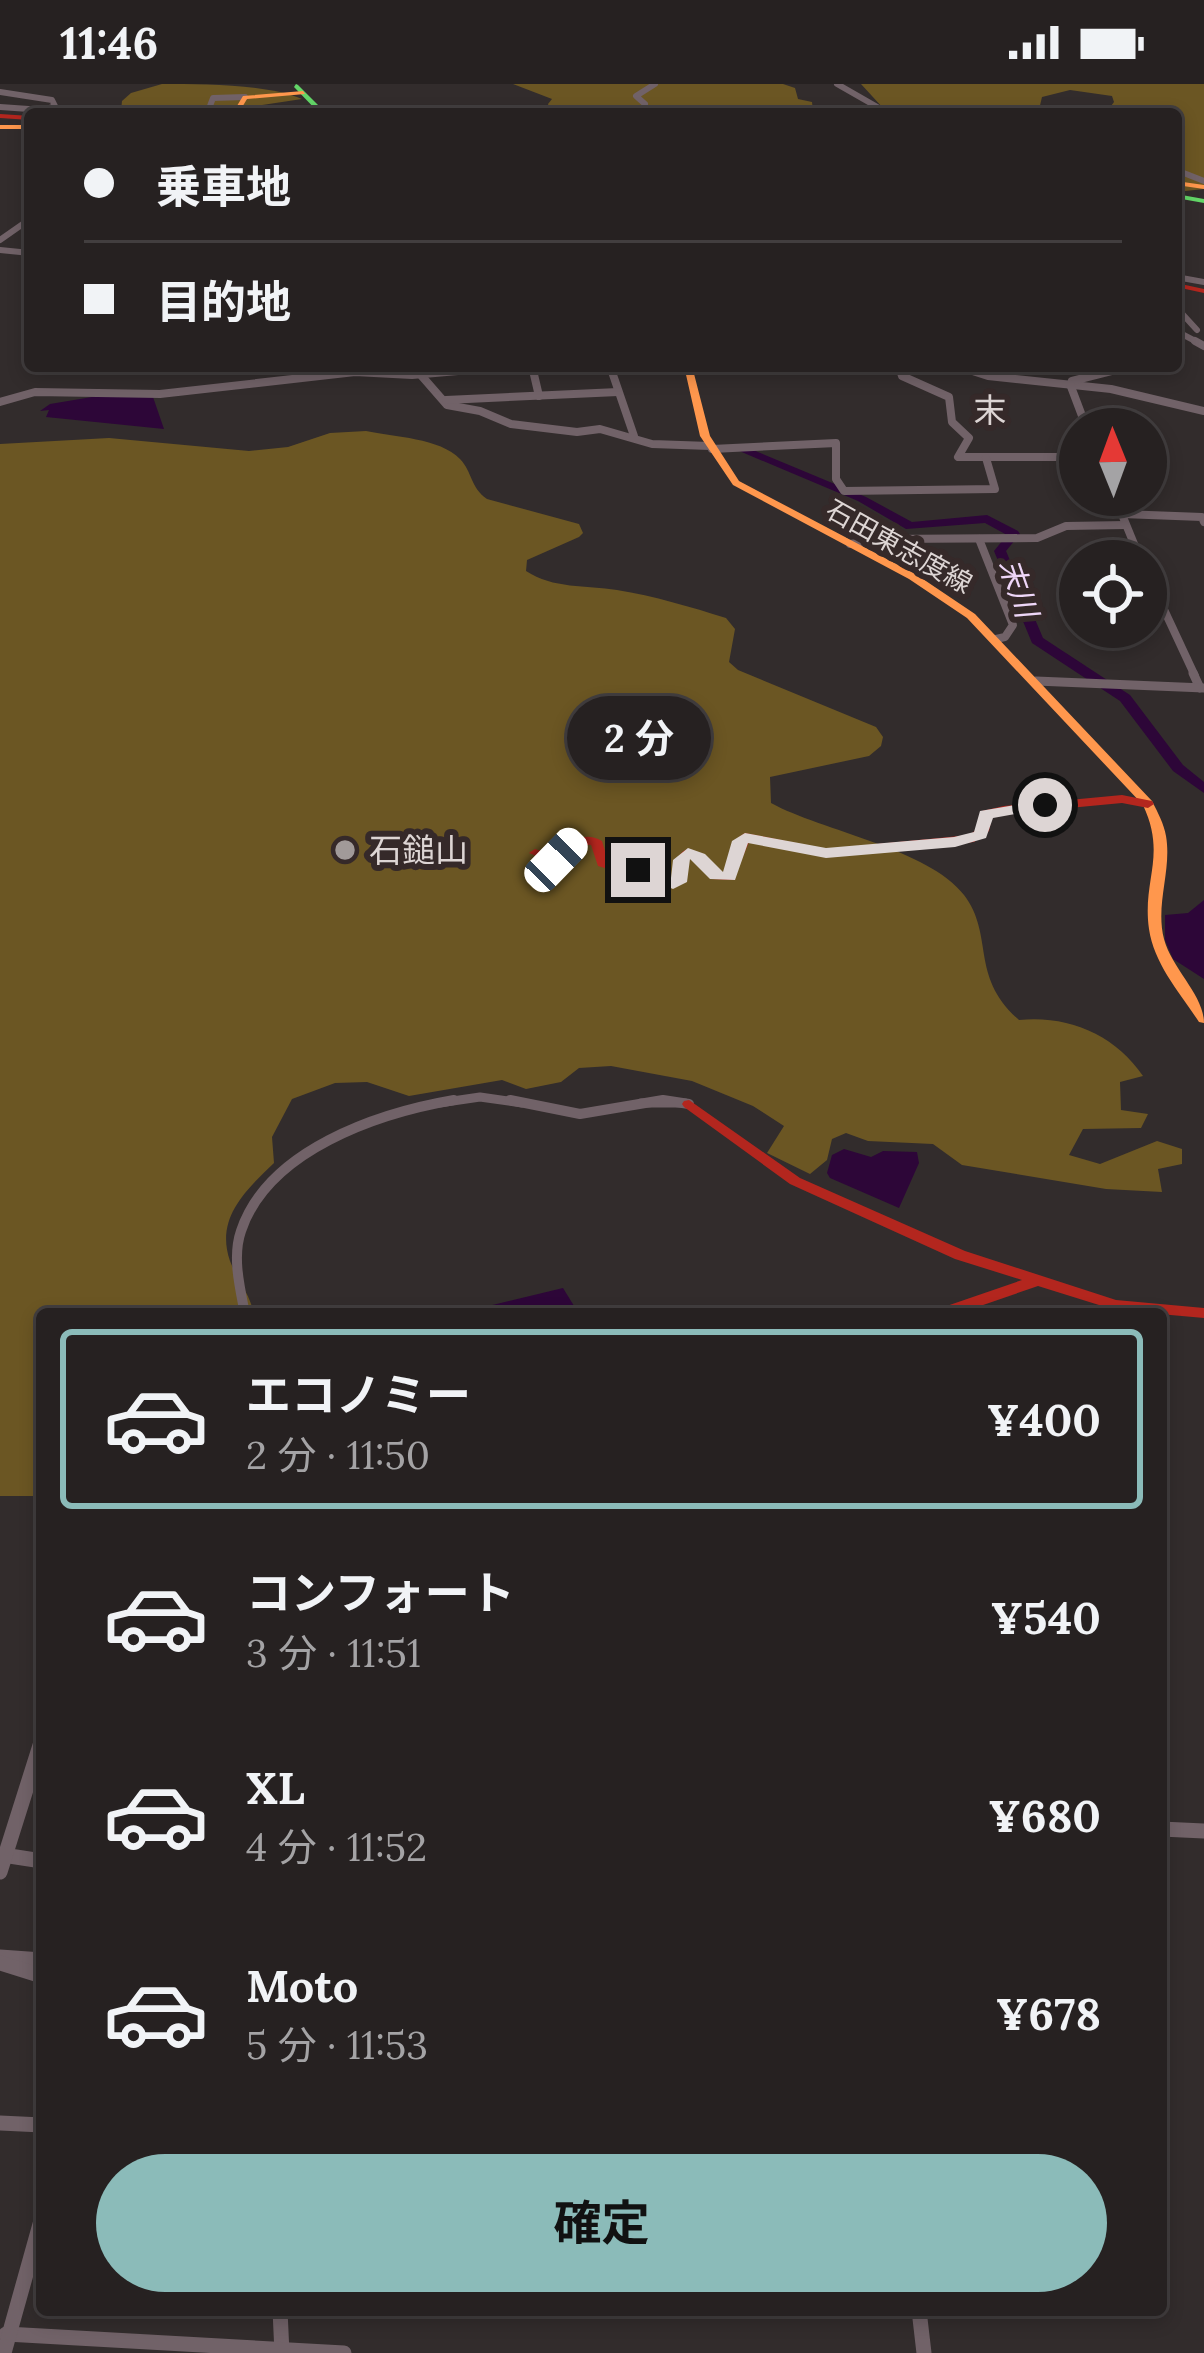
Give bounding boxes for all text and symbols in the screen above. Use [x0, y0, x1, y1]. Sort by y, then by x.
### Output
text: 11:46 [60, 14, 158, 71]
text: 乗車地 [156, 158, 291, 215]
text: 目的地 [156, 273, 291, 330]
district label: 末 [974, 389, 1007, 431]
north arrow [1059, 408, 1167, 516]
map controls [1059, 408, 1167, 648]
street label: 石田東志度線 [820, 492, 979, 600]
button: locate [1059, 540, 1167, 648]
water label: 末川 [991, 553, 1048, 625]
callout: 2 分 [566, 696, 710, 780]
text: 2 分 [604, 713, 674, 763]
route start [1018, 778, 1072, 832]
car [518, 822, 594, 898]
place label: 石鎚山 [369, 829, 468, 871]
marker: 石鎚山 [332, 837, 358, 863]
route end [611, 843, 665, 897]
icon: car [102, 1365, 210, 1473]
text: エコノミー [246, 1366, 471, 1423]
text: ¥400 [987, 1391, 1101, 1448]
text: 2 分 · 11:50 [246, 1430, 430, 1480]
icon: car [102, 1563, 210, 1671]
text: コンフォート [246, 1564, 515, 1621]
text: ¥540 [990, 1589, 1101, 1646]
text: 3 分 · 11:51 [246, 1628, 421, 1678]
text: XL [246, 1759, 305, 1816]
icon: car [102, 1761, 210, 1869]
text: ¥680 [988, 1787, 1101, 1844]
text: 4 分 · 11:52 [246, 1822, 427, 1872]
text: Moto [246, 1957, 358, 2014]
icon: car [102, 1959, 210, 2067]
text: ¥678 [996, 1985, 1101, 2042]
text: 5 分 · 11:53 [246, 2020, 428, 2070]
button: 確定 [96, 2154, 1107, 2292]

